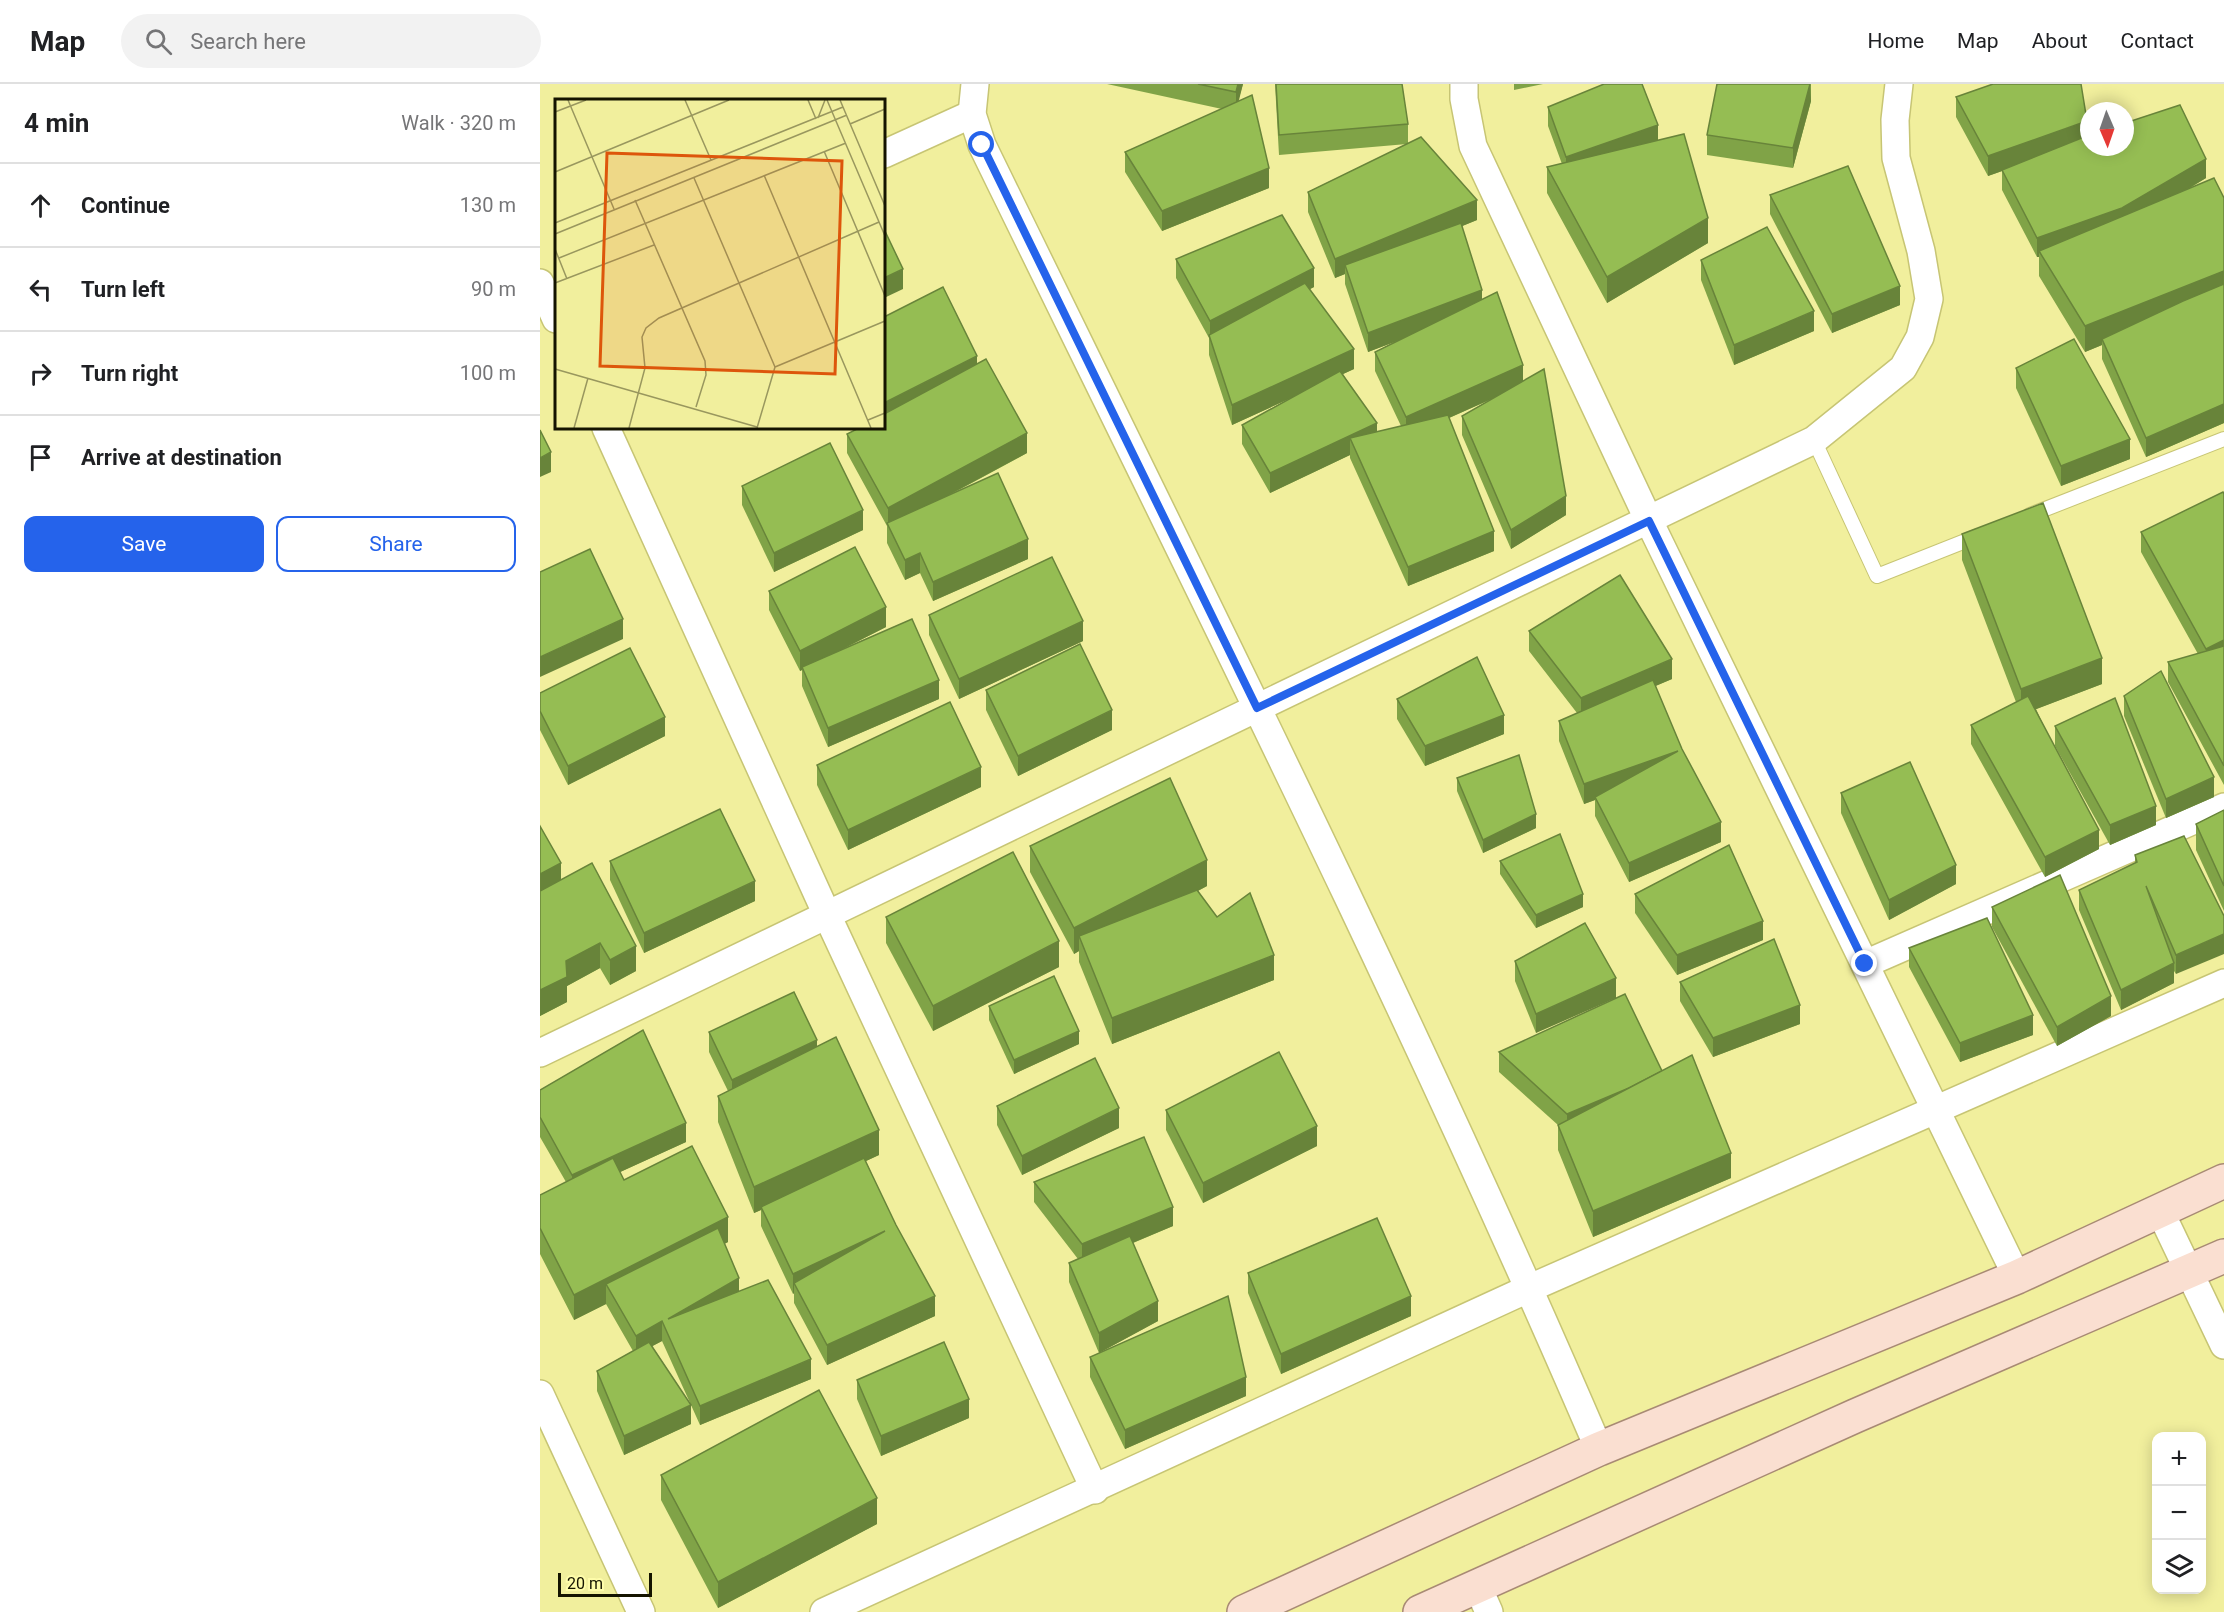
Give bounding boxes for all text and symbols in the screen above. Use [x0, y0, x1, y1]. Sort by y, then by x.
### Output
search box [121, 14, 541, 68]
text: Map [30, 25, 85, 58]
icon: search [142, 25, 175, 58]
text: Search here [190, 29, 306, 54]
text: Home [1868, 29, 1924, 53]
text: Map [1957, 29, 1999, 53]
text: About [2032, 29, 2088, 53]
text: Contact [2121, 29, 2194, 53]
inset map [555, 99, 885, 429]
north arrow [2080, 102, 2134, 156]
text: 4 min [24, 108, 89, 138]
text: Walk · 320 m [401, 111, 516, 135]
route start [968, 131, 994, 157]
icon: ahead [24, 189, 57, 222]
text: Continue [81, 193, 170, 218]
text: 130 m [460, 193, 516, 217]
icon: left [24, 273, 57, 306]
text: Turn left [81, 277, 165, 302]
text: 90 m [471, 277, 516, 301]
icon: right [24, 357, 57, 390]
text: Turn right [81, 361, 178, 386]
text: 100 m [460, 361, 516, 385]
icon: arrive [24, 441, 57, 474]
text: Arrive at destination [81, 445, 282, 470]
button: Save [24, 516, 264, 572]
button: Share [276, 516, 516, 572]
route end [1851, 950, 1877, 976]
map controls [2152, 1432, 2206, 1594]
button: + [2152, 1432, 2206, 1486]
button: − [2152, 1486, 2206, 1540]
button: layers [2152, 1540, 2206, 1594]
scale bar [558, 1570, 652, 1598]
text: 20 m [567, 1574, 603, 1593]

